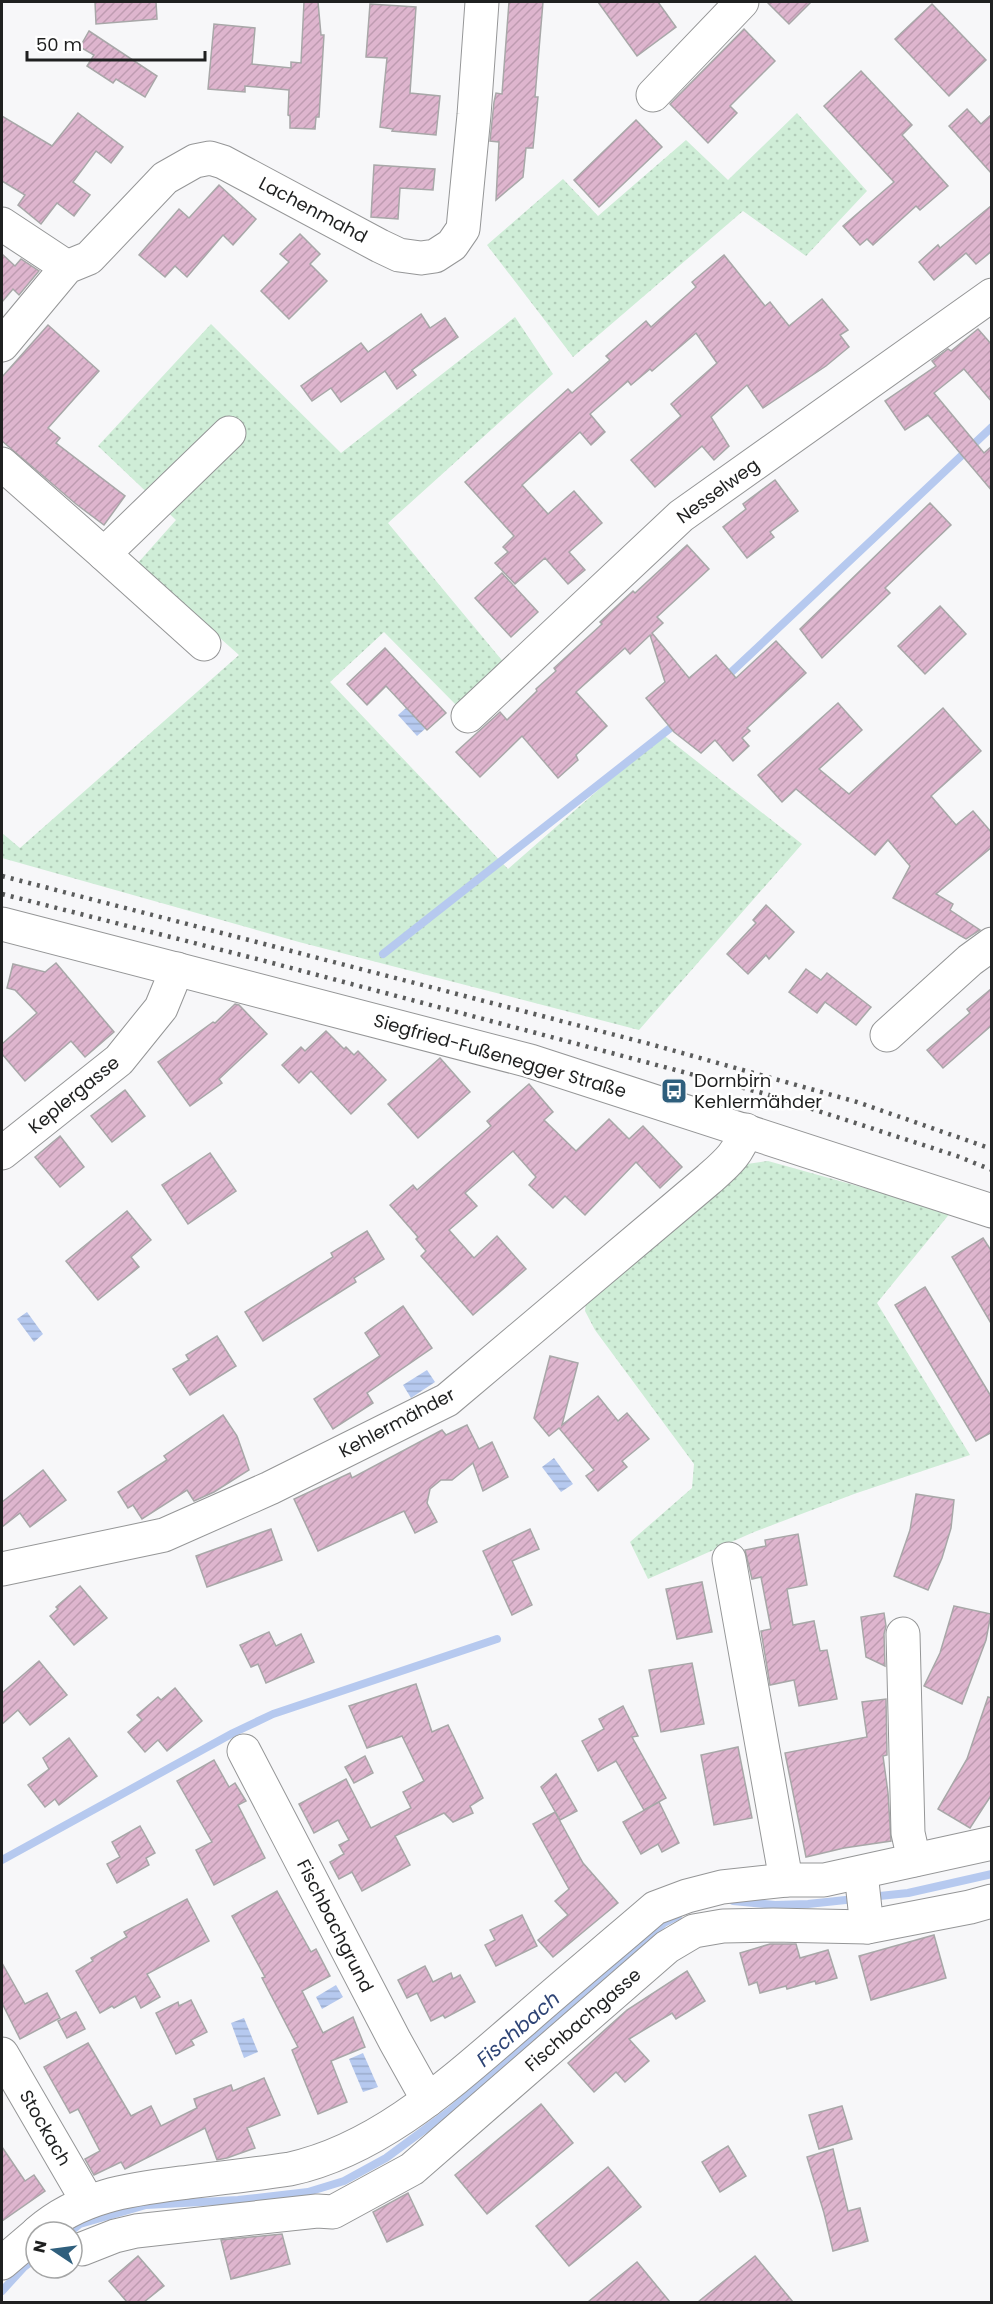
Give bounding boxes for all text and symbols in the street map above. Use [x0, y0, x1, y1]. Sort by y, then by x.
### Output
scale bar [27, 24, 206, 62]
text: 50 m [36, 32, 82, 57]
street label: Lachenmahd [255, 170, 372, 249]
street label: Nesselweg [671, 452, 764, 529]
street label: Siegfried-Fußenegger Straße [371, 1007, 629, 1104]
street label: Keplergasse [23, 1050, 125, 1139]
place label: Dornbirn Kehlermähder [694, 1068, 822, 1114]
bus stop icon: Dornbirn Kehlermähder [659, 1076, 689, 1106]
street label: Kehlermähder [334, 1381, 459, 1464]
street label: Fischbachgrund [291, 1855, 380, 1997]
street label: Fischbachgasse [519, 1962, 646, 2077]
water label: Fischbach [470, 1985, 566, 2073]
street label: Stockach [14, 2085, 77, 2170]
north arrow [24, 2220, 84, 2280]
text: N [27, 2238, 52, 2255]

